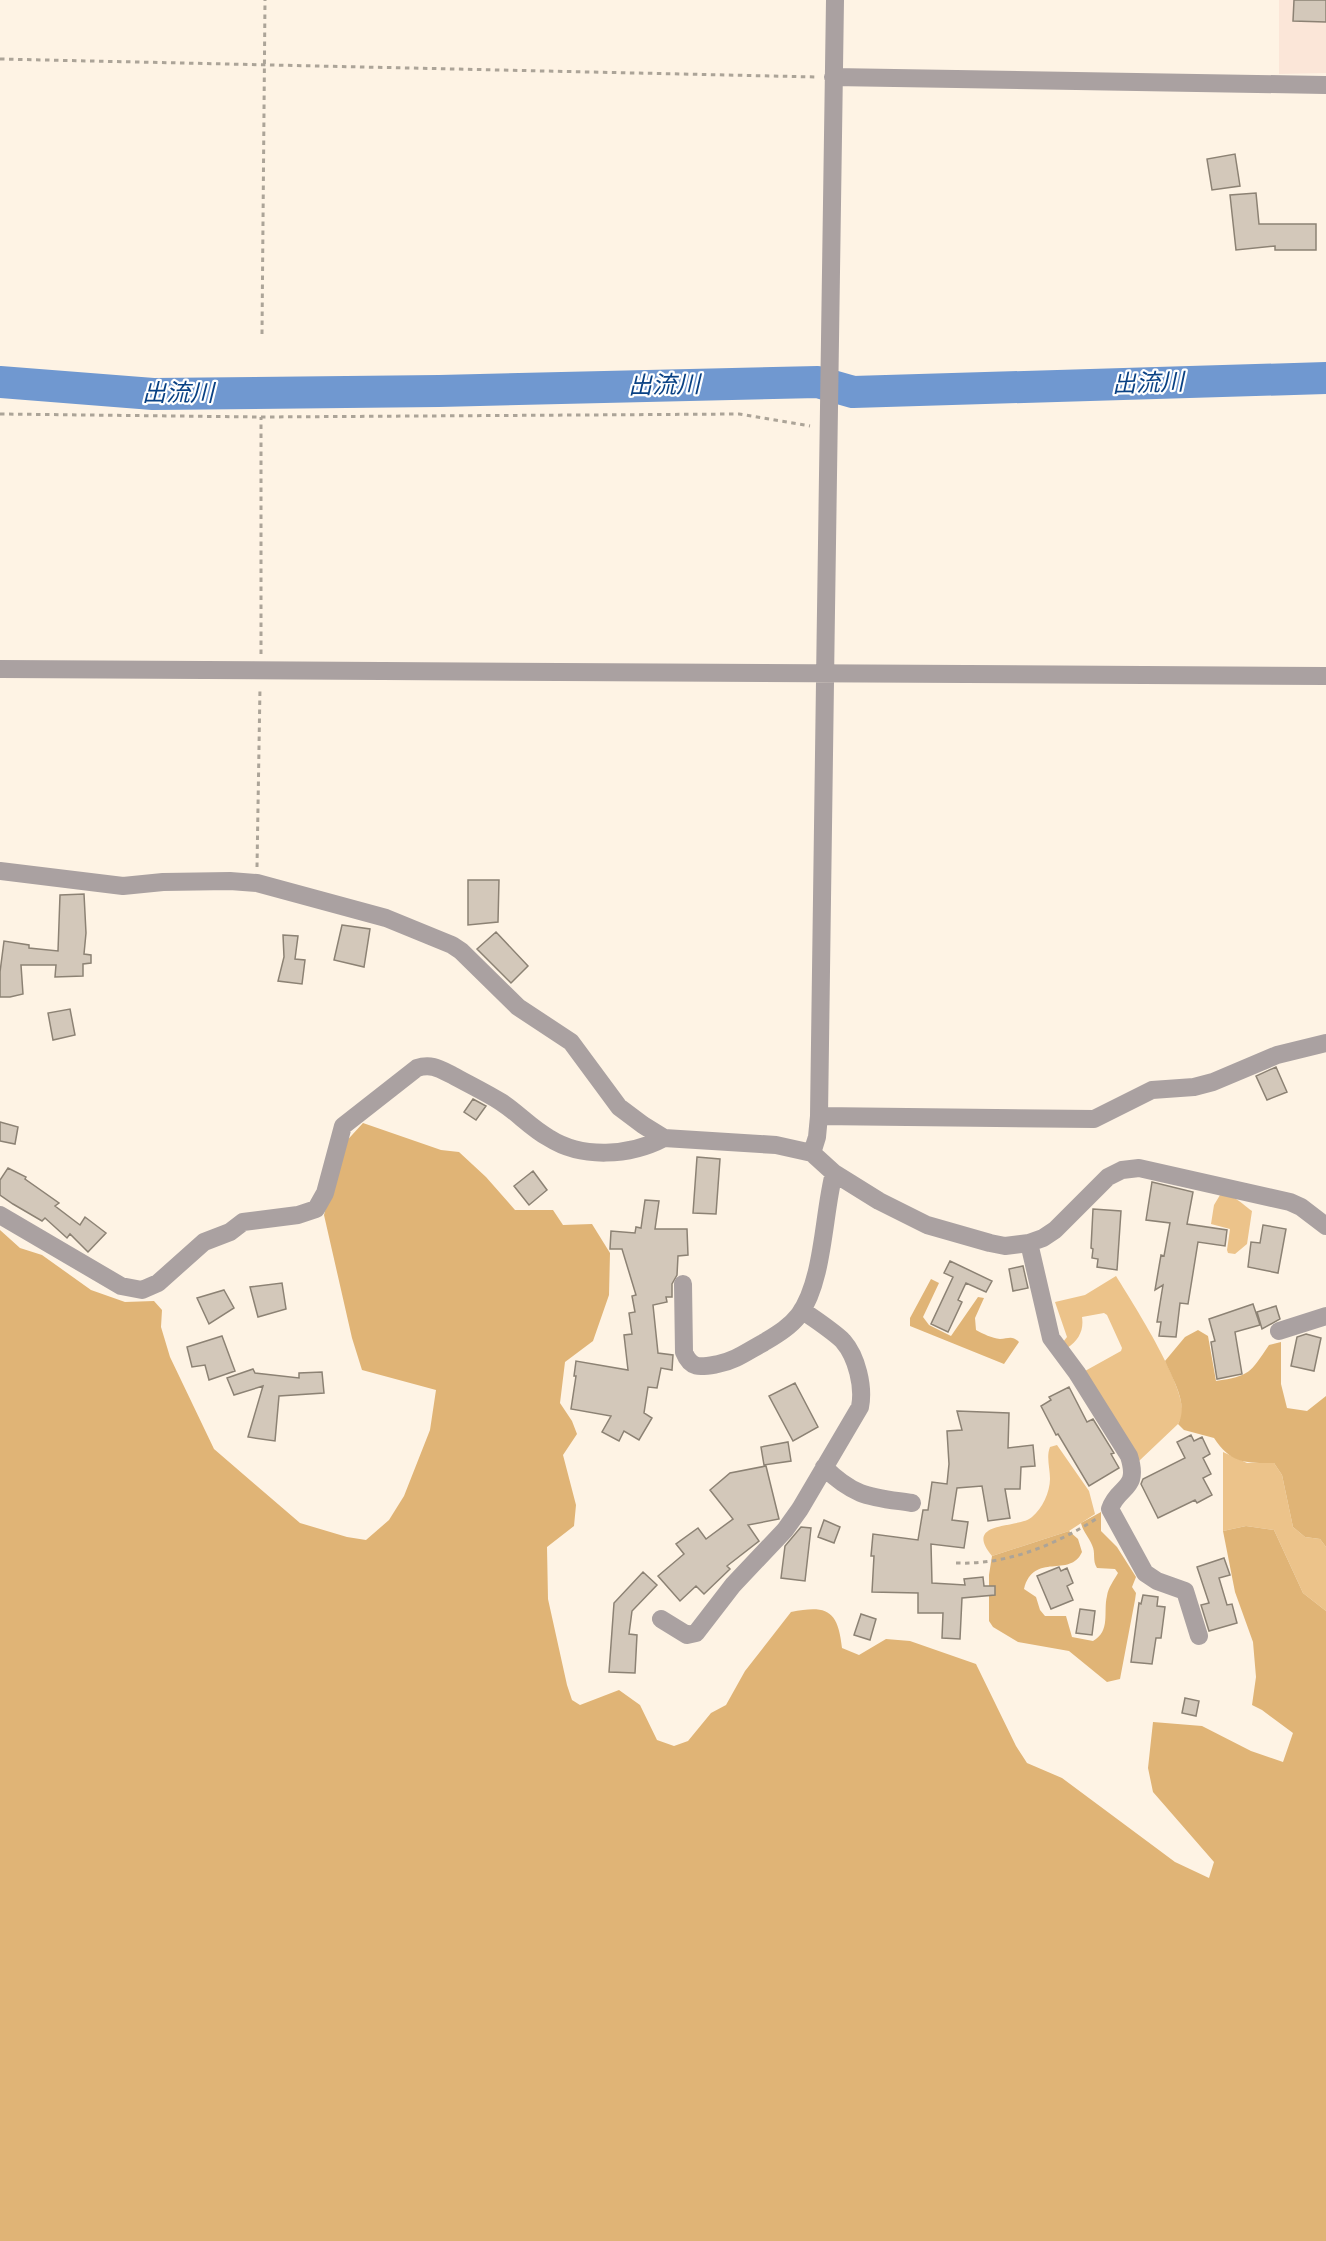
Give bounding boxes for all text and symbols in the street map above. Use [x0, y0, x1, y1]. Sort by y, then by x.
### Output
water label: 出流川 [1112, 368, 1187, 399]
water label: 出流川 [628, 370, 703, 401]
water label: 出流川 [142, 379, 217, 408]

